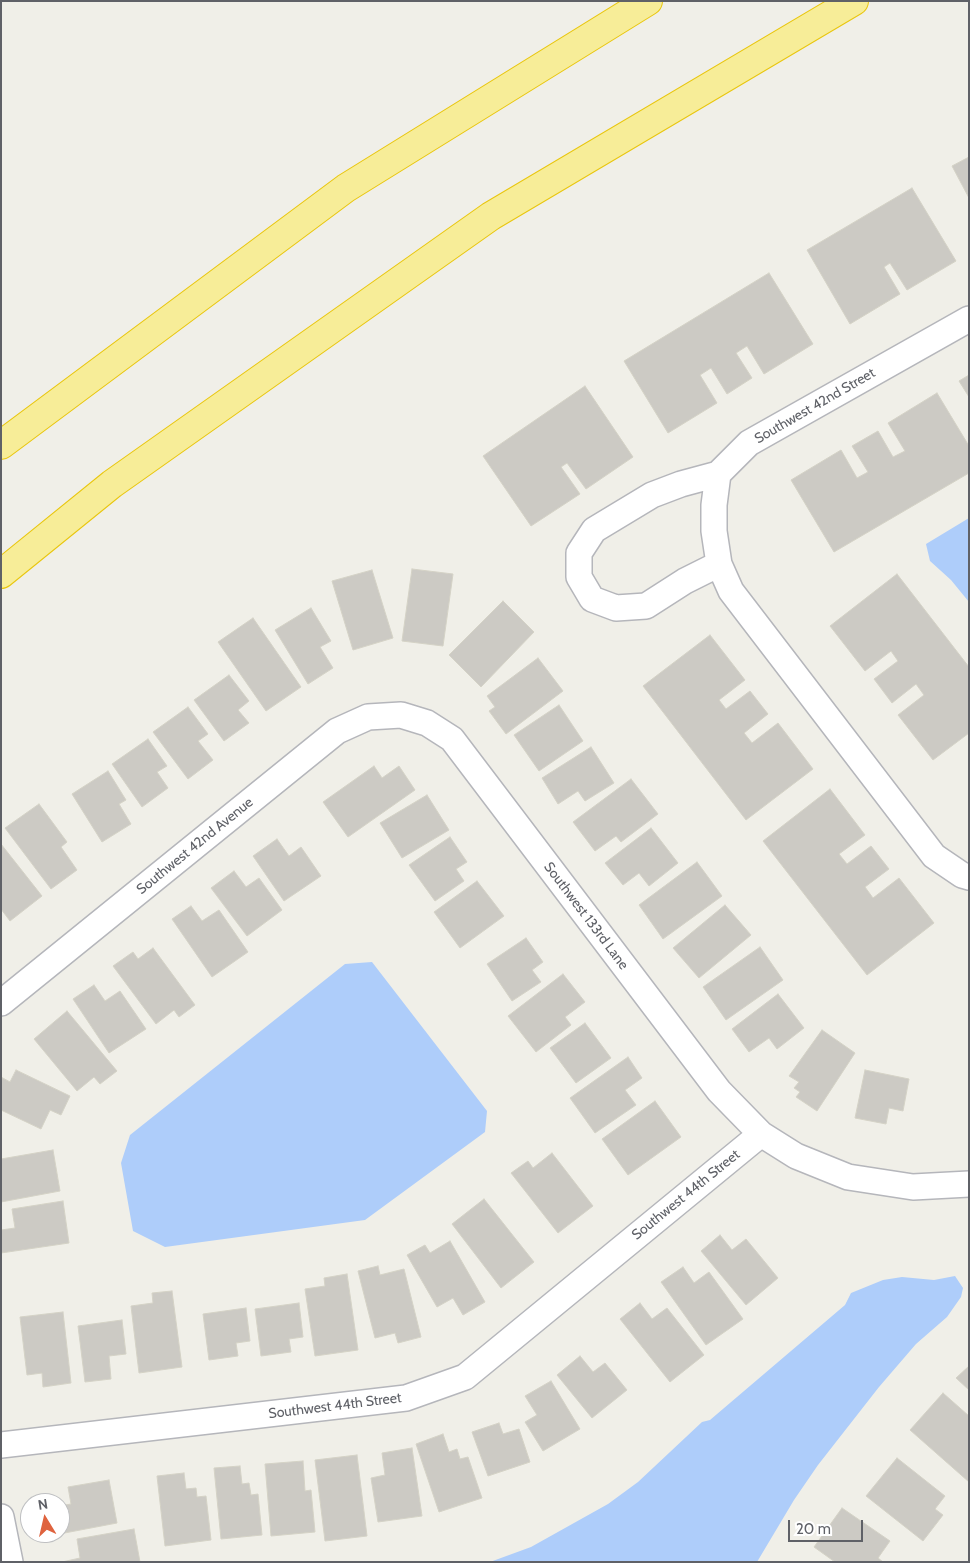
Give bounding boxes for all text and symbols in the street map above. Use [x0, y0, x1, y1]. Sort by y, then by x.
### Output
street label: Southwest 42nd Street [752, 365, 878, 447]
street label: Southwest 42nd Avenue [133, 794, 257, 898]
street label: Southwest 133rd Lane [540, 859, 632, 973]
street label: Southwest 44th Street [629, 1146, 743, 1244]
street label: Southwest 44th Street [268, 1390, 402, 1422]
north arrow [20, 1493, 70, 1543]
text: N [37, 1495, 49, 1514]
scale bar [790, 1510, 865, 1542]
text: 20 m [796, 1520, 831, 1538]

